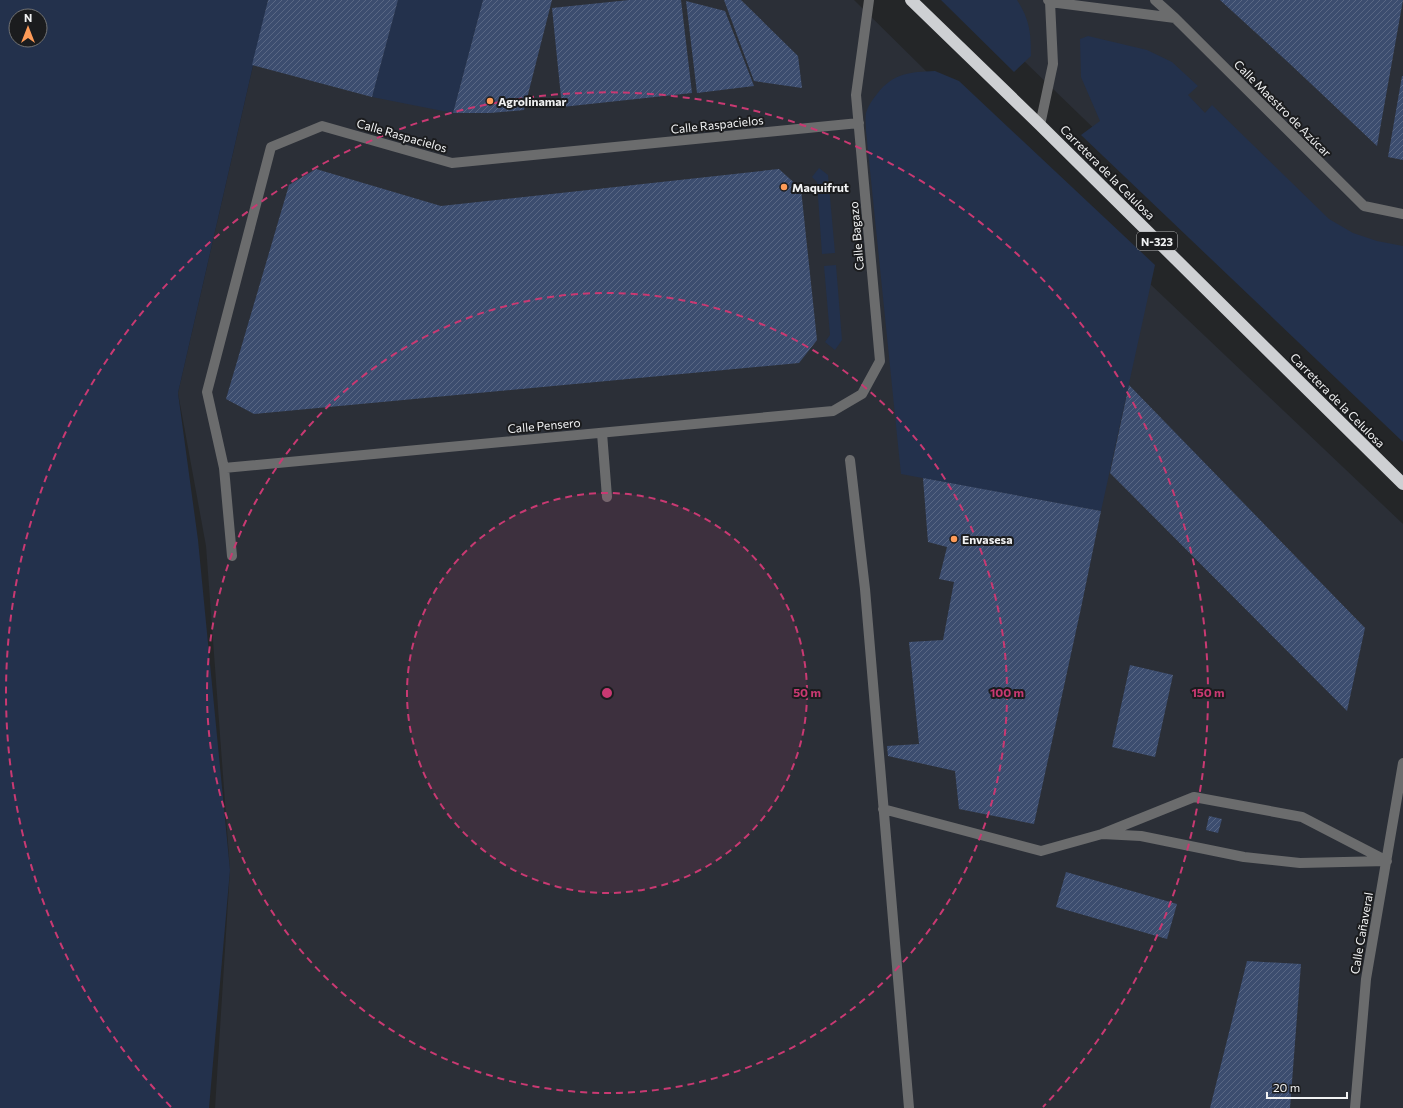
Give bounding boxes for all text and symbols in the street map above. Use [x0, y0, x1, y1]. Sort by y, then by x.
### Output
north arrow [8, 8, 48, 48]
text: N [24, 11, 32, 24]
street label: Calle Maestro de Azúcar [1232, 57, 1334, 159]
place label: Agrolinamar [498, 94, 567, 108]
marker: Agrolinamar [485, 96, 495, 106]
street label: Calle Raspacielos [670, 112, 764, 136]
street label: Calle Raspacielos [355, 115, 449, 155]
street label: Carretera de la Celulosa [1058, 122, 1158, 222]
place label: Maquifrut [792, 180, 849, 194]
marker: Maquifrut [779, 182, 789, 192]
street label: Calle Bagazo [846, 201, 866, 271]
road number: N-323 [1137, 232, 1177, 250]
street label: Carretera de la Celulosa [1288, 350, 1388, 450]
street label: Calle Pensero [507, 415, 581, 435]
place label: Envasesa [962, 532, 1013, 546]
marker: Envasesa [949, 534, 959, 544]
text: 50 m [793, 685, 821, 699]
text: 100 m [990, 685, 1024, 699]
text: 150 m [1191, 685, 1225, 699]
centre of rings [600, 686, 614, 700]
street label: Calle Cañaveral [1347, 891, 1375, 975]
scale bar [1267, 1074, 1347, 1100]
text: 20 m [1273, 1080, 1300, 1094]

